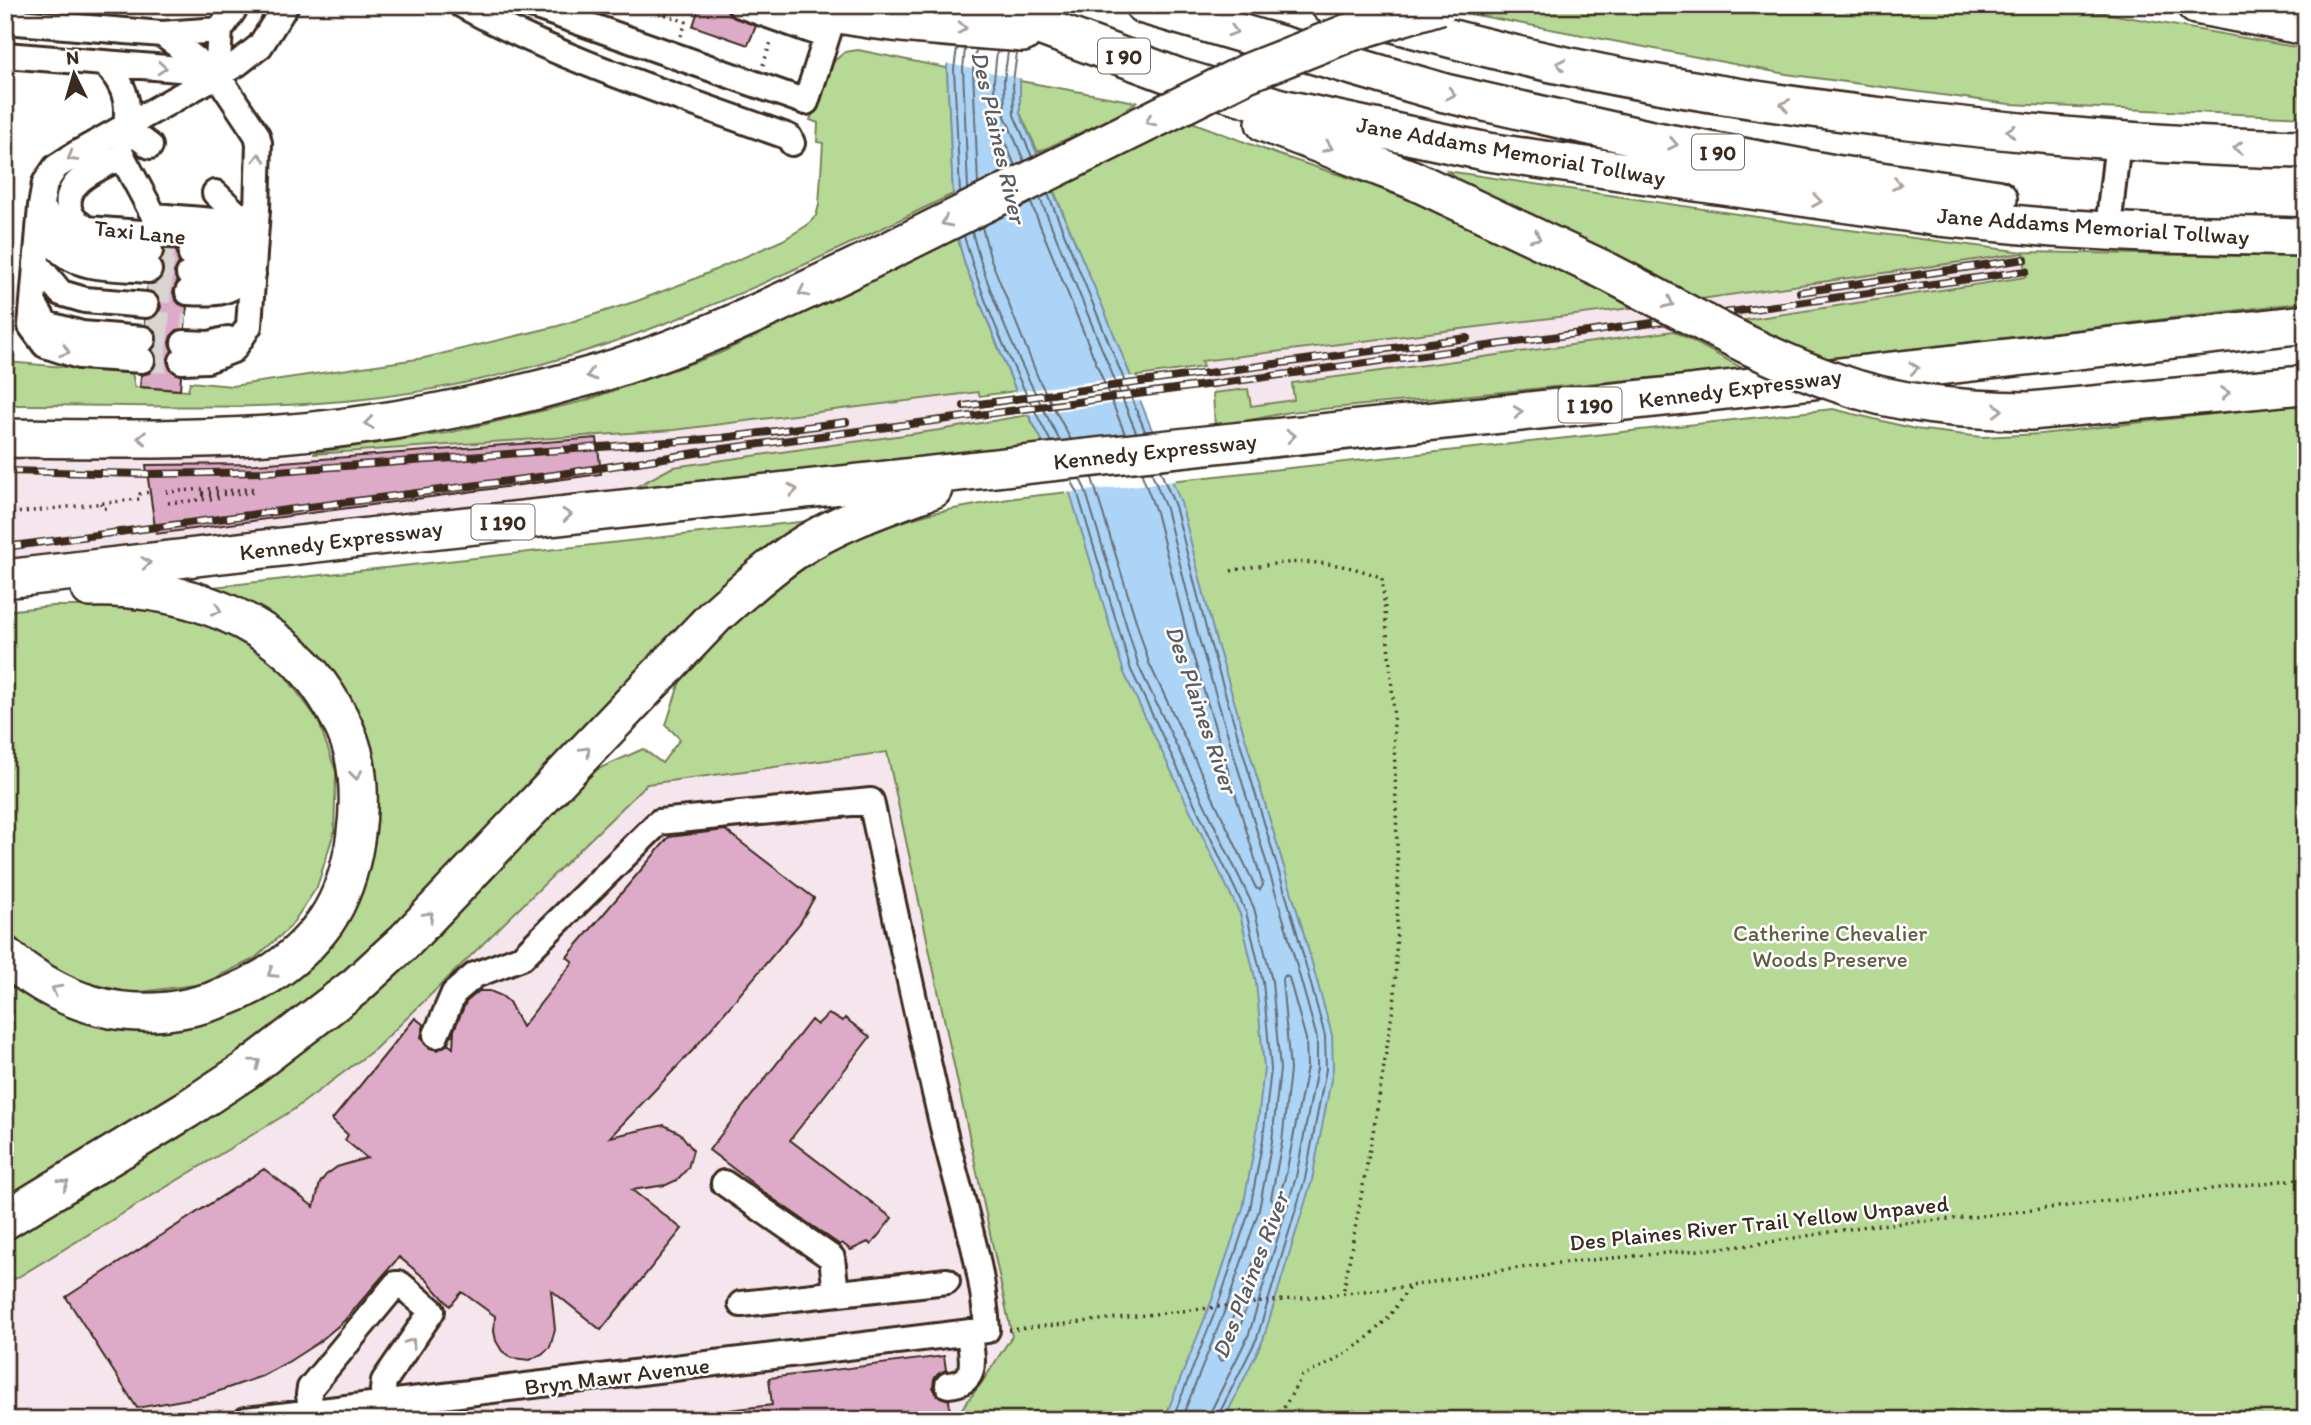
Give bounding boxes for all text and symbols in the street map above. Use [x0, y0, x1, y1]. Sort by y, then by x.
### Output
one-way arrow [957, 21, 968, 36]
one-way arrow [1226, 23, 1238, 38]
north arrow [38, 38, 108, 108]
road number: I 90 [1098, 38, 1150, 74]
text: N [65, 46, 80, 70]
water label: Des Plaines River [965, 48, 1033, 228]
one-way arrow [1555, 57, 1567, 72]
one-way arrow [156, 60, 167, 75]
one-way arrow [1445, 86, 1457, 100]
one-way arrow [1779, 98, 1791, 113]
street label: Jane Addams Memorial Tollway [1355, 110, 1668, 192]
one-way arrow [1145, 112, 1157, 126]
one-way arrow [2005, 124, 2016, 139]
road number: I 90 [1692, 134, 1744, 170]
one-way arrow [1667, 136, 1679, 151]
one-way arrow [1321, 138, 1333, 152]
one-way arrow [2232, 140, 2242, 156]
one-way arrow [67, 149, 80, 162]
one-way arrow [251, 152, 267, 162]
one-way arrow [1891, 176, 1903, 191]
one-way arrow [1811, 193, 1823, 208]
street label: Jane Addams Memorial Tollway [1936, 201, 2250, 251]
street label: Taxi Lane [93, 213, 187, 251]
one-way arrow [941, 213, 953, 227]
one-way arrow [1529, 229, 1541, 243]
one-way arrow [798, 284, 810, 298]
one-way arrow [1662, 295, 1674, 309]
one-way arrow [59, 343, 71, 358]
one-way arrow [1908, 360, 1920, 375]
street label: Kennedy Expressway [1637, 362, 1843, 414]
one-way arrow [586, 367, 598, 381]
one-way arrow [2219, 385, 2231, 400]
road number: I 190 [1558, 388, 1622, 422]
one-way arrow [1993, 402, 2004, 418]
one-way arrow [1512, 405, 1524, 420]
one-way arrow [363, 416, 375, 431]
street label: Kennedy Expressway [1052, 426, 1258, 476]
one-way arrow [1286, 429, 1297, 444]
one-way arrow [137, 430, 147, 446]
one-way arrow [787, 483, 799, 498]
road number: I 190 [472, 504, 534, 540]
one-way arrow [562, 508, 573, 523]
street label: Kennedy Expressway [238, 514, 444, 566]
one-way arrow [140, 555, 152, 570]
one-way arrow [209, 602, 222, 616]
water label: Des Plaines River [1160, 621, 1245, 799]
one-way arrow [578, 747, 591, 760]
one-way arrow [349, 770, 364, 781]
one-way arrow [420, 911, 433, 924]
park label: Catherine Chevalier Woods Preserve [1733, 919, 1927, 973]
one-way arrow [266, 965, 279, 978]
one-way arrow [51, 985, 63, 999]
one-way arrow [248, 1059, 261, 1071]
one-way arrow [56, 1180, 69, 1193]
water label: Des Plaines River [1205, 1185, 1296, 1362]
street label: Des Plaines River Trail Yellow Unpaved [1568, 1189, 1950, 1257]
one-way arrow [403, 1338, 415, 1351]
street label: Bryn Mawr Avenue [523, 1351, 711, 1401]

